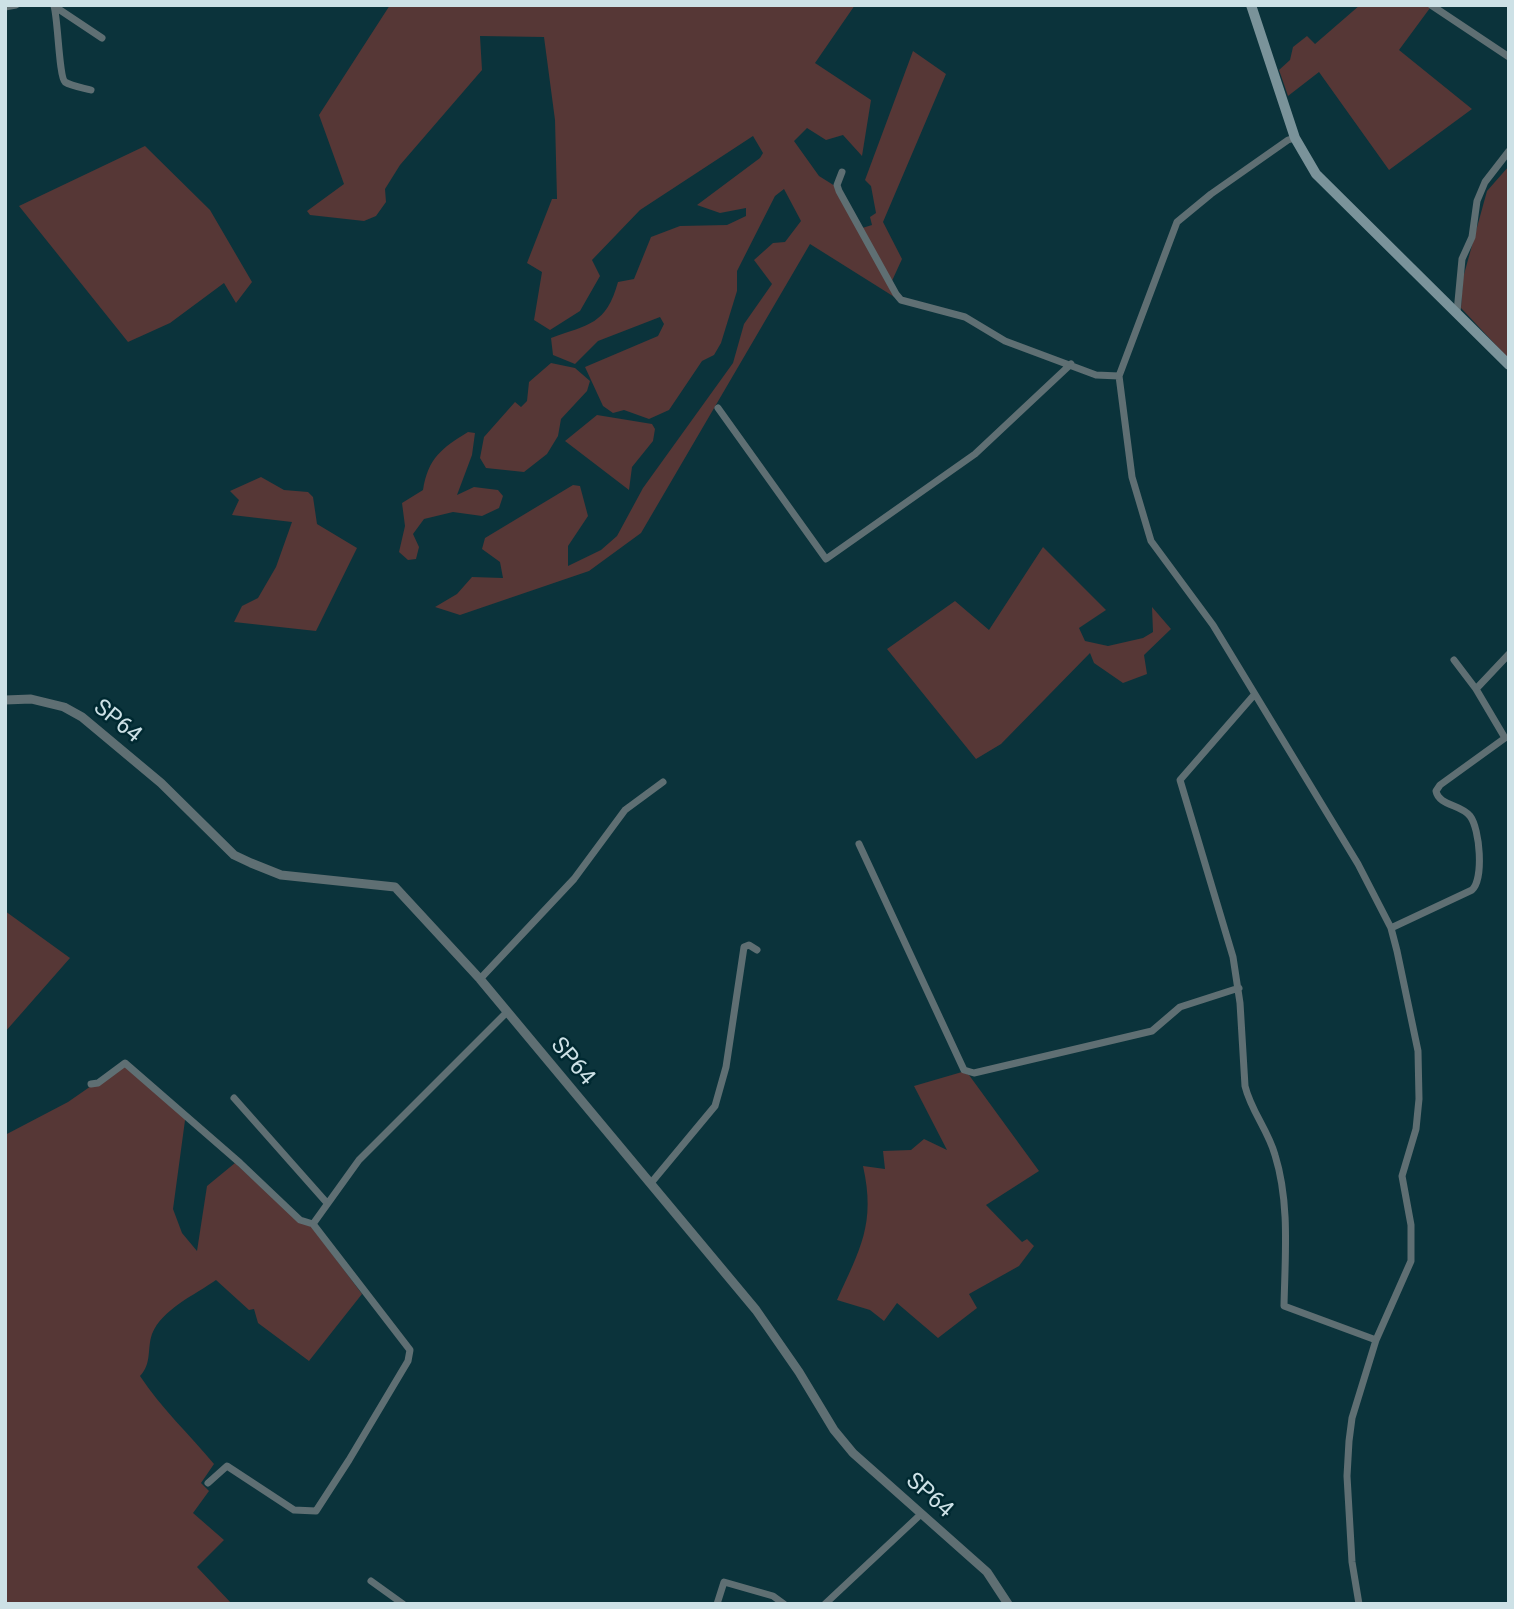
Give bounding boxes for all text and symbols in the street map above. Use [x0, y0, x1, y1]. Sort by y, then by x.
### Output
street label: SP64 [87, 694, 147, 750]
street label: SP64 [544, 1032, 600, 1092]
street label: SP64 [900, 1468, 958, 1524]

